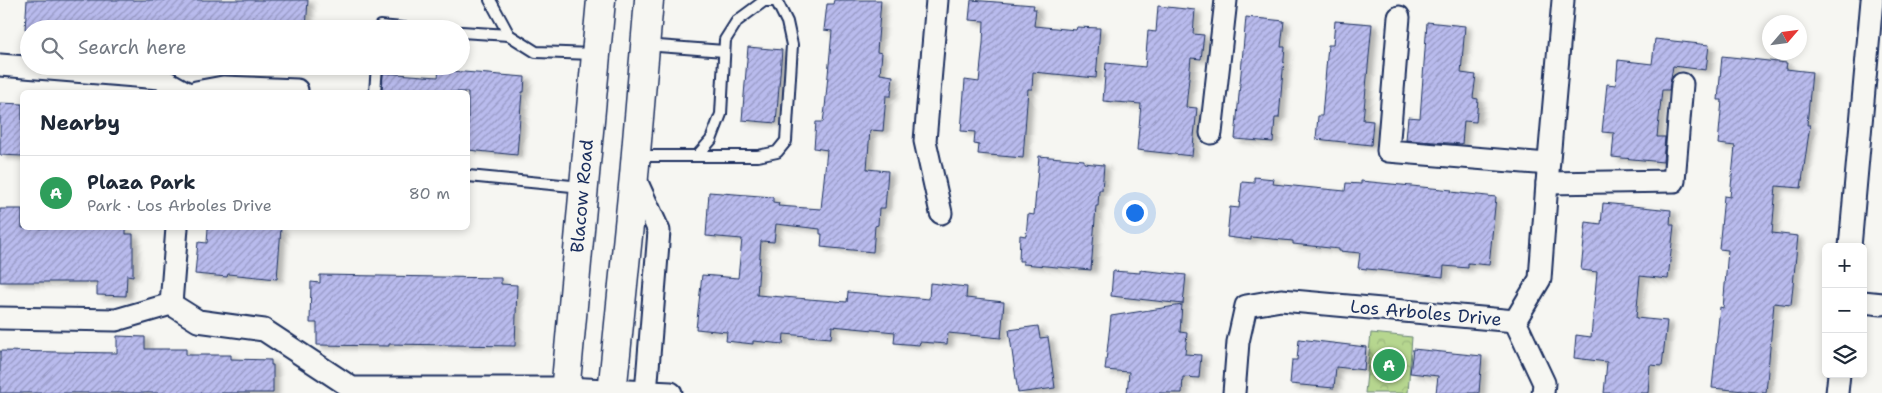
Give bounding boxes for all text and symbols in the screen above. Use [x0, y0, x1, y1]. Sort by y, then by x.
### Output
north arrow [1762, 15, 1807, 60]
search box [20, 20, 470, 75]
icon: search [38, 34, 66, 62]
text: Search here [78, 35, 187, 60]
text: Nearby [40, 109, 120, 137]
street label: Blacow Road [565, 138, 599, 254]
text: Plaza Park [87, 170, 196, 195]
text: A [50, 183, 62, 204]
text: 80 m [409, 183, 450, 204]
text: Park · Los Arboles Drive [87, 195, 272, 216]
your location [1122, 200, 1148, 226]
map controls [1822, 243, 1867, 378]
button: + [1822, 243, 1867, 288]
button: − [1822, 288, 1867, 333]
street label: Los Arboles Drive [1349, 294, 1503, 332]
button: layers [1822, 333, 1867, 378]
pin: A [1373, 346, 1405, 384]

